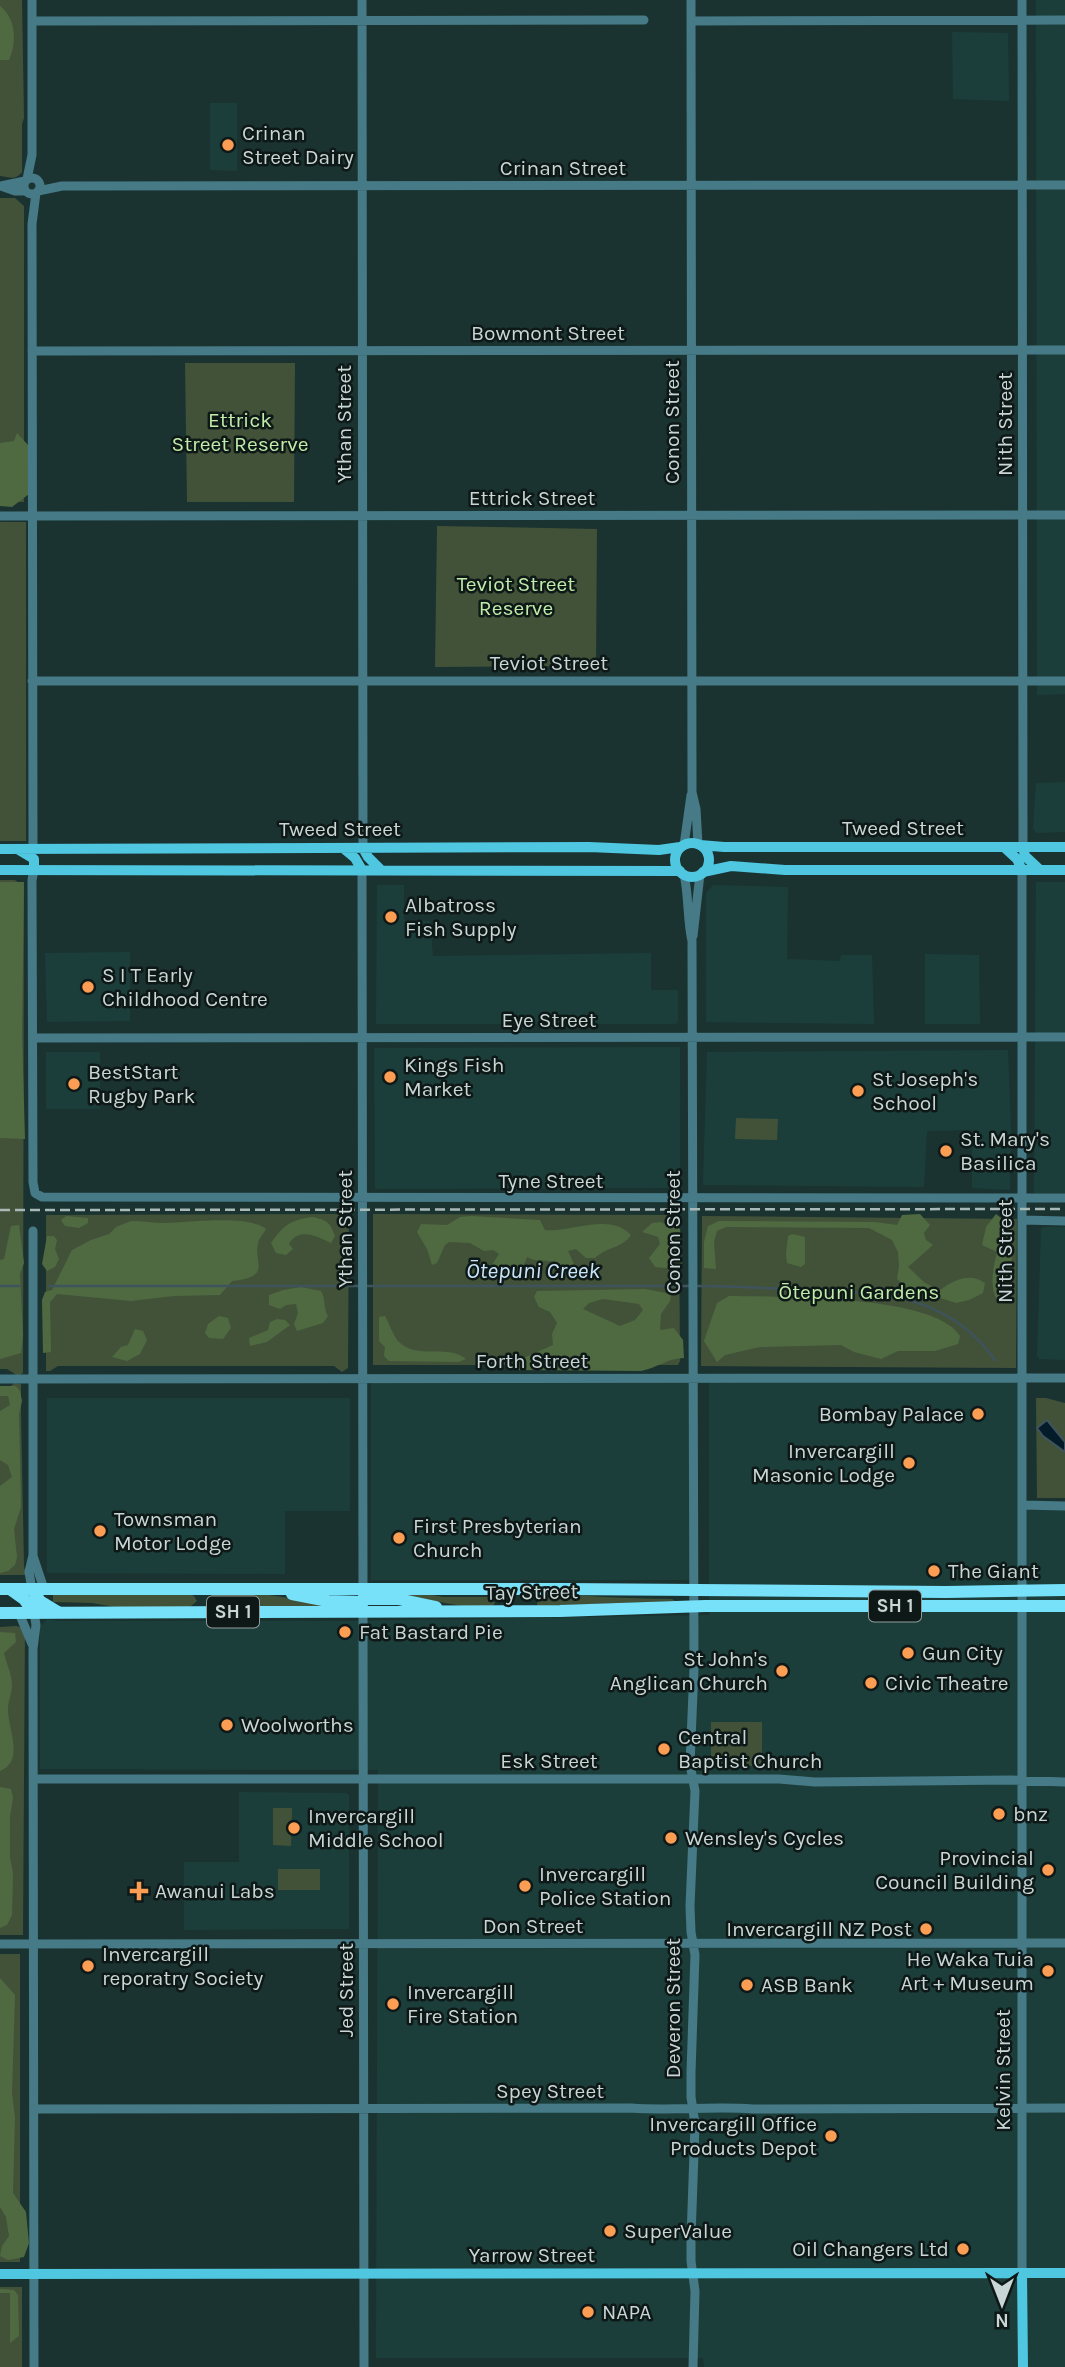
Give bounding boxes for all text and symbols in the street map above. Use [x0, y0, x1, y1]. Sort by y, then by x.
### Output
place label: Crinan Street Dairy [242, 121, 354, 169]
marker: Crinan Street Dairy [220, 137, 236, 153]
street label: Crinan Street [500, 156, 626, 180]
street label: Bowmont Street [471, 321, 625, 345]
street label: Conon Street [660, 360, 684, 484]
street label: Ythan Street [332, 365, 356, 483]
street label: Nith Street [993, 372, 1017, 476]
park label: Ettrick Street Reserve [171, 408, 309, 456]
street label: Ettrick Street [469, 486, 595, 510]
park label: Teviot Street Reserve [457, 572, 575, 620]
street label: Teviot Street [490, 651, 608, 675]
street label: Tweed Street [842, 816, 964, 840]
street label: Tweed Street [279, 817, 401, 841]
place label: Albatross Fish Supply [405, 893, 517, 941]
marker: Albatross Fish Supply [383, 909, 399, 925]
place label: S I T Early Childhood Centre [102, 963, 268, 1011]
marker: S I T Early Childhood Centre [80, 979, 96, 995]
street label: Eye Street [502, 1008, 597, 1032]
place label: Kings Fish Market [404, 1053, 505, 1101]
place label: BestStart Rugby Park [88, 1060, 195, 1108]
place label: St Joseph's School [872, 1067, 978, 1115]
marker: Kings Fish Market [382, 1069, 398, 1085]
marker: BestStart Rugby Park [66, 1076, 82, 1092]
marker: St Joseph's School [850, 1083, 866, 1099]
place label: St. Mary's Basilica [960, 1127, 1050, 1175]
marker: St. Mary's Basilica [938, 1143, 954, 1159]
street label: Tyne Street [499, 1169, 603, 1193]
street label: Ythan Street [333, 1170, 357, 1288]
street label: Conon Street [661, 1170, 685, 1294]
street label: Nith Street [993, 1199, 1017, 1303]
water label: Ōtepuni Creek [466, 1257, 600, 1284]
park label: Ōtepuni Gardens [779, 1280, 939, 1304]
street label: Forth Street [476, 1349, 588, 1373]
place label: Bombay Palace [819, 1402, 964, 1426]
marker: Bombay Palace [970, 1406, 986, 1422]
place label: Invercargill Masonic Lodge [752, 1439, 895, 1487]
marker: Invercargill Masonic Lodge [901, 1455, 917, 1471]
place label: Townsman Motor Lodge [114, 1507, 232, 1555]
place label: First Presbyterian Church [413, 1514, 582, 1562]
marker: Townsman Motor Lodge [92, 1523, 108, 1539]
marker: First Presbyterian Church [391, 1530, 407, 1546]
place label: The Giant [948, 1559, 1039, 1583]
marker: The Giant [926, 1563, 942, 1579]
street label: Tay Street [485, 1579, 579, 1605]
road number: SH 1 [869, 1590, 921, 1622]
road number: SH 1 [207, 1596, 259, 1628]
place label: Fat Bastard Pie [359, 1620, 503, 1644]
marker: Fat Bastard Pie [337, 1624, 353, 1640]
place label: Gun City [922, 1641, 1003, 1665]
marker: Gun City [900, 1645, 916, 1661]
place label: St John's Anglican Church [610, 1647, 768, 1695]
marker: St John's Anglican Church [774, 1663, 790, 1679]
place label: Civic Theatre [885, 1671, 1009, 1695]
marker: Civic Theatre [863, 1675, 879, 1691]
place label: Woolworths [241, 1713, 354, 1737]
marker: Woolworths [219, 1717, 235, 1733]
place label: Central Baptist Church [678, 1725, 822, 1773]
marker: Central Baptist Church [656, 1741, 672, 1757]
street label: Esk Street [500, 1749, 598, 1773]
place label: bnz [1013, 1802, 1048, 1826]
place label: Invercargill Middle School [308, 1804, 444, 1852]
marker: bnz [991, 1806, 1007, 1822]
marker: Invercargill Middle School [286, 1820, 302, 1836]
place label: Wensley's Cycles [685, 1826, 844, 1850]
marker: Wensley's Cycles [663, 1830, 679, 1846]
place label: Provincial Council Building [875, 1846, 1034, 1894]
place label: Invercargill Police Station [539, 1862, 671, 1910]
marker: Provincial Council Building [1040, 1862, 1056, 1878]
marker: Invercargill Police Station [517, 1878, 533, 1894]
place label: Awanui Labs [155, 1879, 275, 1903]
marker: Awanui Labs [129, 1881, 149, 1901]
street label: Don Street [483, 1914, 583, 1938]
place label: Invercargill NZ Post [726, 1917, 912, 1941]
marker: Invercargill NZ Post [918, 1921, 934, 1937]
street label: Deveron Street [661, 1938, 685, 2078]
place label: Invercargill reporatry Society [102, 1942, 263, 1990]
street label: Jed Street [334, 1943, 358, 2037]
place label: He Waka Tuia Art + Museum [901, 1947, 1034, 1995]
marker: Invercargill reporatry Society [80, 1958, 96, 1974]
marker: He Waka Tuia Art + Museum [1040, 1963, 1056, 1979]
place label: ASB Bank [761, 1973, 853, 1997]
marker: ASB Bank [739, 1977, 755, 1993]
place label: Invercargill Fire Station [407, 1980, 518, 2028]
marker: Invercargill Fire Station [385, 1996, 401, 2012]
street label: Kelvin Street [991, 2009, 1015, 2131]
street label: Spey Street [496, 2079, 604, 2103]
place label: Invercargill Office Products Depot [649, 2112, 817, 2160]
marker: Invercargill Office Products Depot [823, 2128, 839, 2144]
place label: SuperValue [624, 2219, 732, 2243]
marker: SuperValue [602, 2223, 618, 2239]
place label: Oil Changers Ltd [792, 2237, 949, 2261]
marker: Oil Changers Ltd [955, 2241, 971, 2257]
street label: Yarrow Street [469, 2243, 595, 2267]
north arrow [967, 2269, 1037, 2339]
place label: NAPA [602, 2300, 651, 2324]
marker: NAPA [580, 2304, 596, 2320]
text: N [995, 2309, 1009, 2331]

